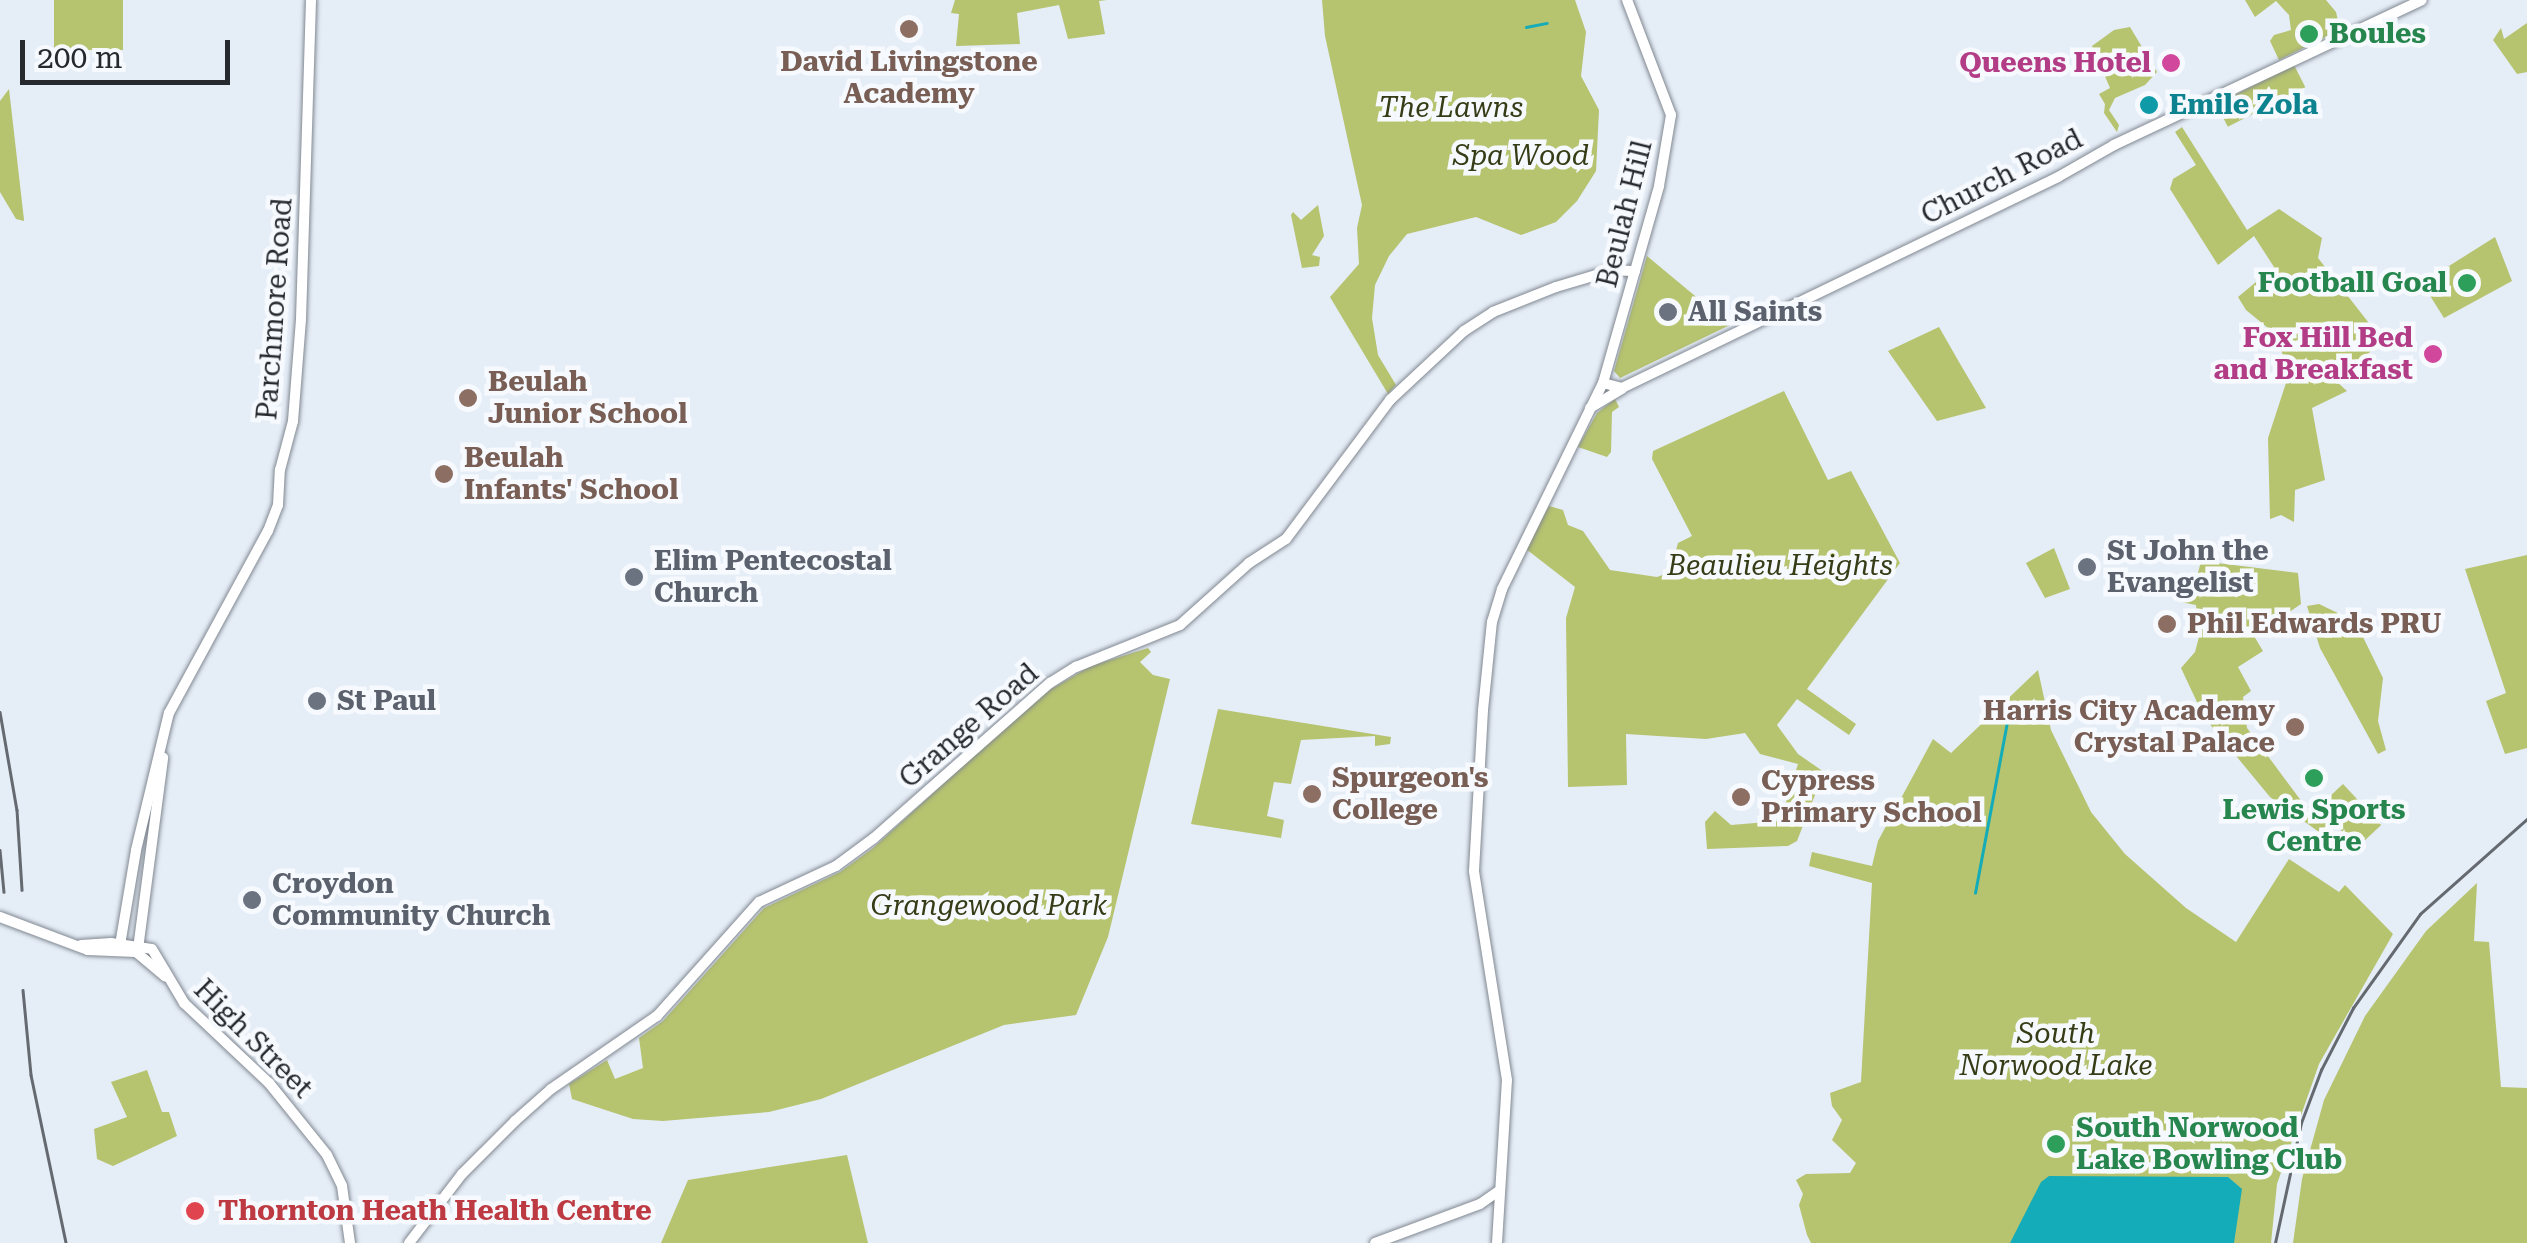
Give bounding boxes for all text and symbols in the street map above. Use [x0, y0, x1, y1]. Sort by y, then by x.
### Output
place label: Boules [2329, 17, 2426, 51]
marker: David Livingstone Academy [898, 18, 920, 40]
scale bar [25, 20, 235, 82]
marker: Boules [2298, 23, 2320, 45]
text: 200 m [37, 40, 122, 75]
place label: David Livingstone Academy [780, 45, 1038, 111]
place label: Queens Hotel [1959, 46, 2151, 80]
marker: Queens Hotel [2160, 52, 2182, 74]
place label: Emile Zola [2169, 88, 2318, 122]
park label: The Lawns [1379, 91, 1523, 125]
marker: Emile Zola [2138, 94, 2160, 116]
street label: Church Road [1916, 122, 2088, 232]
street label: Beulah Hill [1591, 137, 1659, 291]
park label: Spa Wood [1453, 139, 1589, 173]
street label: Parchmore Road [250, 197, 300, 421]
place label: Football Goal [2258, 266, 2447, 300]
marker: Football Goal [2456, 272, 2478, 294]
place label: All Saints [1688, 295, 1822, 329]
marker: All Saints [1657, 301, 1679, 323]
place label: Fox Hill Bed and Breakfast [2214, 321, 2413, 387]
marker: Fox Hill Bed and Breakfast [2422, 343, 2444, 365]
place label: Beulah Junior School [488, 365, 687, 431]
marker: Beulah Junior School [457, 387, 479, 409]
place label: Beulah Infants' School [464, 441, 678, 507]
marker: Beulah Infants' School [433, 463, 455, 485]
place label: St John the Evangelist [2107, 534, 2269, 600]
place label: Elim Pentecostal Church [654, 544, 892, 610]
park label: Beaulieu Heights [1667, 549, 1893, 583]
marker: St John the Evangelist [2076, 556, 2098, 578]
marker: Elim Pentecostal Church [623, 566, 645, 588]
place label: Phil Edwards PRU [2187, 607, 2442, 641]
marker: Phil Edwards PRU [2156, 613, 2178, 635]
street label: Grange Road [893, 657, 1045, 795]
place label: St Paul [337, 684, 436, 718]
marker: St Paul [306, 690, 328, 712]
place label: Harris City Academy Crystal Palace [1983, 694, 2275, 760]
marker: Harris City Academy Crystal Palace [2284, 716, 2306, 738]
place label: Spurgeon's College [1332, 761, 1489, 827]
place label: Cypress Primary School [1761, 764, 1982, 830]
marker: Lewis Sports Centre [2303, 767, 2325, 789]
marker: Spurgeon's College [1301, 783, 1323, 805]
marker: Cypress Primary School [1730, 786, 1752, 808]
place label: Lewis Sports Centre [2223, 793, 2405, 859]
place label: Croydon Community Church [272, 867, 550, 933]
marker: Croydon Community Church [241, 889, 263, 911]
park label: Grangewood Park [871, 889, 1107, 923]
street label: High Street [187, 973, 319, 1105]
park label: South Norwood Lake [1960, 1017, 2152, 1083]
place label: South Norwood Lake Bowling Club [2076, 1111, 2342, 1177]
marker: South Norwood Lake Bowling Club [2045, 1133, 2067, 1155]
place label: Thornton Heath Health Centre [218, 1194, 652, 1228]
marker: Thornton Heath Health Centre [182, 1198, 208, 1224]

